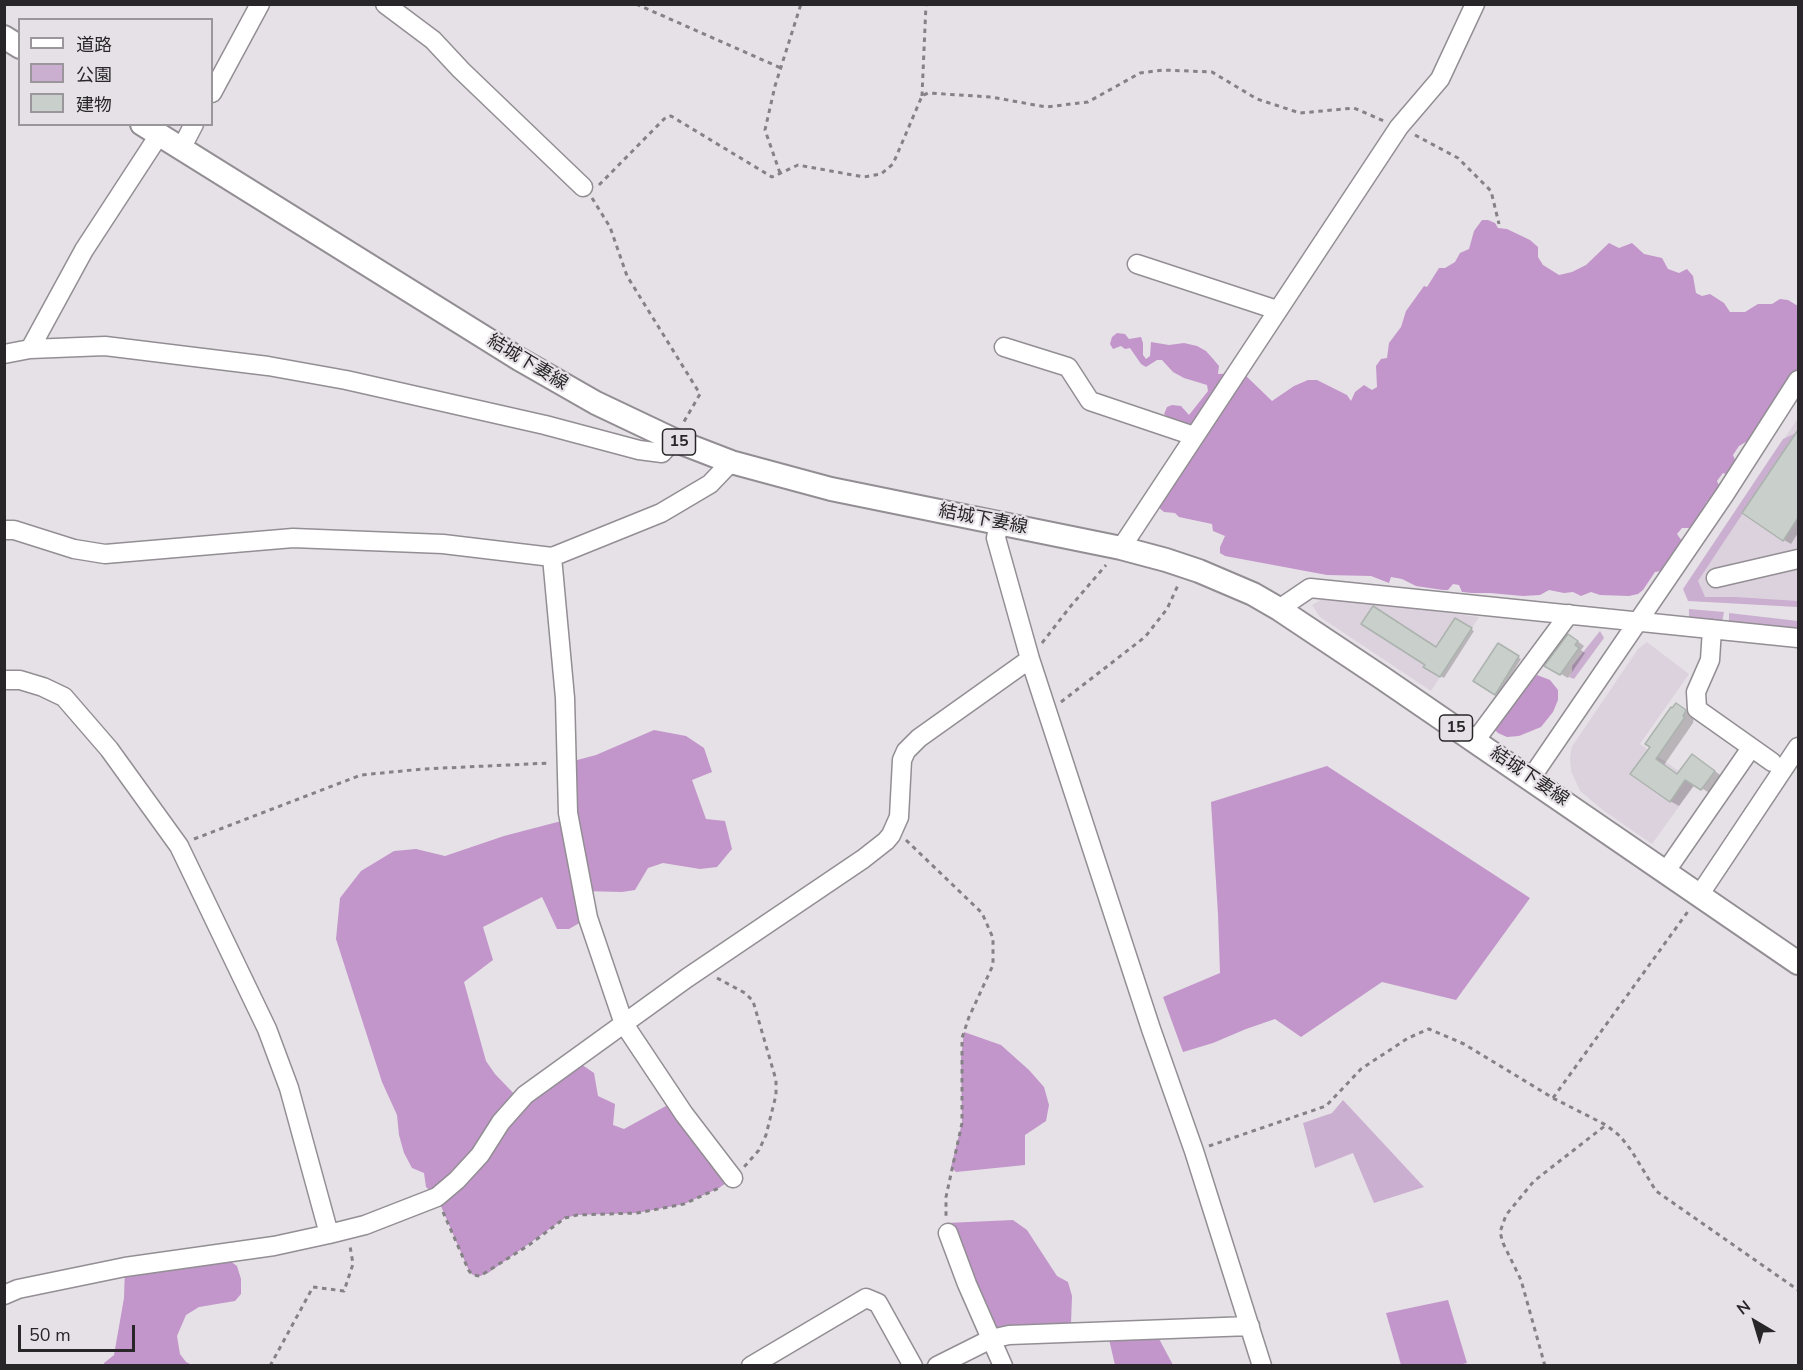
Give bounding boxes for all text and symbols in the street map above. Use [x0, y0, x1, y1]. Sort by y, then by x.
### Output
legend [18, 18, 213, 126]
text: 道路 [76, 33, 112, 57]
text: 公園 [76, 63, 112, 87]
text: 建物 [76, 93, 112, 117]
street label: 結城下妻線 [483, 331, 571, 395]
road number: 15 [662, 429, 696, 455]
street label: 結城下妻線 [937, 501, 1029, 539]
road number: 15 [1440, 715, 1472, 741]
street label: 結城下妻線 [1486, 743, 1572, 811]
north arrow [1725, 1292, 1785, 1352]
text: N [1732, 1295, 1755, 1320]
scale bar [21, 1313, 138, 1351]
text: 50 m [29, 1323, 71, 1347]

